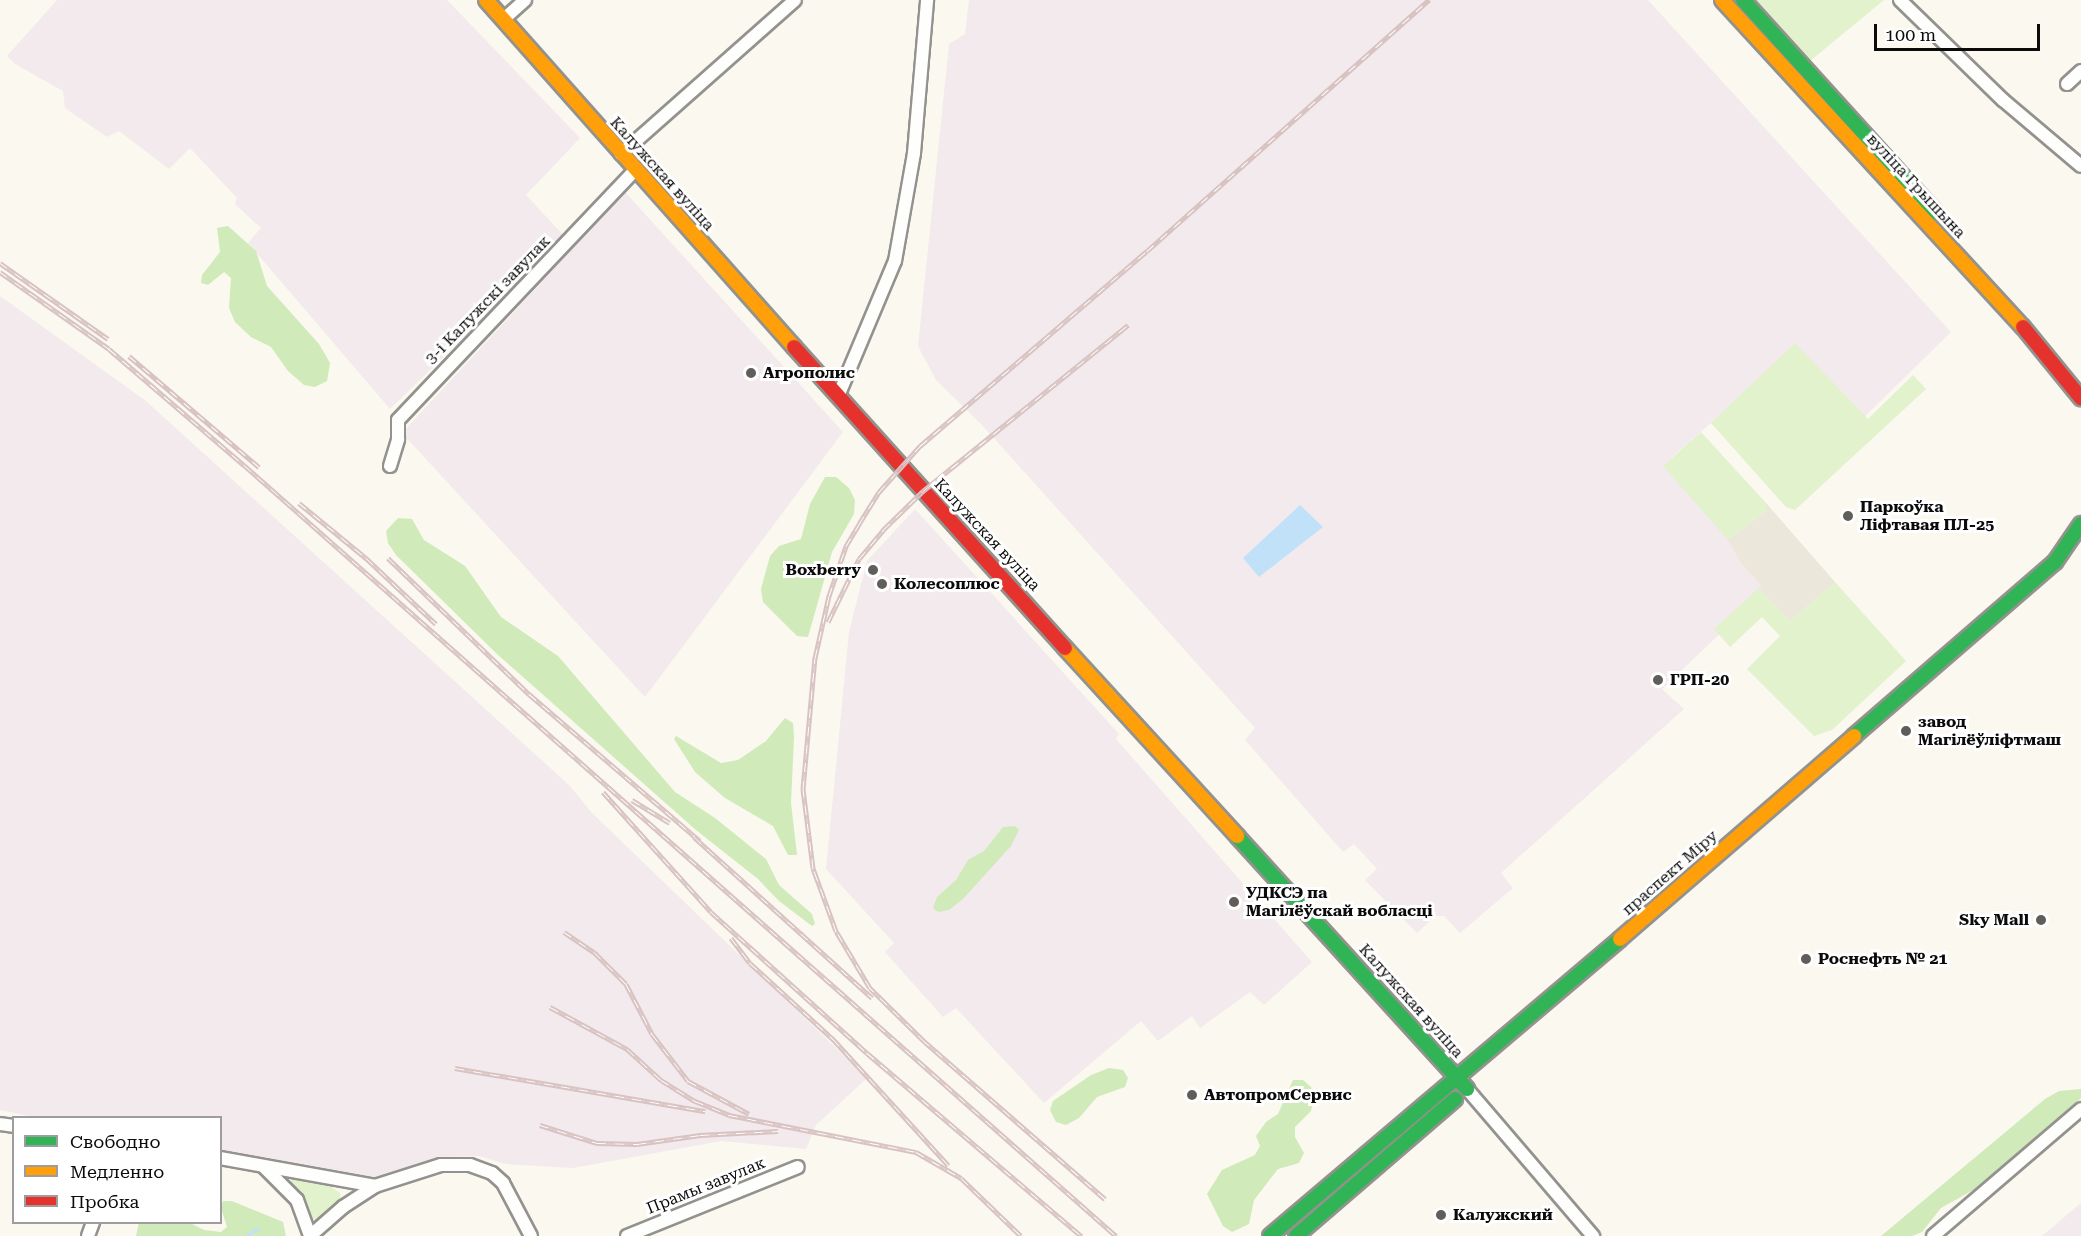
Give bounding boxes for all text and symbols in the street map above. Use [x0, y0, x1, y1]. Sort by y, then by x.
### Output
scale bar [1877, 12, 2044, 50]
text: 100 m [1885, 24, 1936, 45]
street label: Калужская вуліца [606, 113, 718, 235]
street label: вуліца Грышына [1863, 130, 1969, 242]
street label: 3-і Калужскі завулак [422, 232, 554, 368]
place label: Агрополис [763, 363, 855, 383]
marker: Агрополис [744, 366, 758, 380]
street label: Калужская вуліца [930, 475, 1044, 595]
place label: Паркоўка Ліфтавая ПЛ-25 [1860, 497, 1994, 535]
marker: Паркоўка Ліфтавая ПЛ-25 [1841, 509, 1855, 523]
place label: Boxberry [785, 560, 861, 580]
marker: Boxberry [866, 563, 880, 577]
place label: Колесоплюс [894, 574, 1000, 594]
marker: Колесоплюс [875, 577, 889, 591]
place label: ГРП-20 [1670, 670, 1729, 690]
marker: ГРП-20 [1651, 673, 1665, 687]
place label: завод Магілёўліфтмаш [1918, 712, 2061, 750]
marker: завод Магілёўліфтмаш [1899, 724, 1913, 738]
street label: праспект Міру [1618, 826, 1722, 920]
place label: УДКСЭ па Магілёўскай вобласці [1246, 883, 1433, 921]
marker: УДКСЭ па Магілёўскай вобласці [1227, 895, 1241, 909]
place label: Sky Mall [1959, 910, 2029, 930]
marker: Sky Mall [2034, 913, 2048, 927]
street label: Калужская вуліца [1355, 940, 1467, 1062]
place label: Роснефть № 21 [1818, 949, 1947, 969]
marker: Роснефть № 21 [1799, 952, 1813, 966]
place label: АвтопромСервис [1204, 1085, 1352, 1105]
marker: АвтопромСервис [1185, 1088, 1199, 1102]
legend [12, 1116, 222, 1224]
text: Свободно [70, 1131, 160, 1152]
street label: Прамы завулак [644, 1153, 768, 1219]
text: Медленно [70, 1161, 164, 1182]
text: Пробка [70, 1191, 139, 1212]
place label: Калужский [1453, 1205, 1553, 1225]
marker: Калужский [1434, 1208, 1448, 1222]

